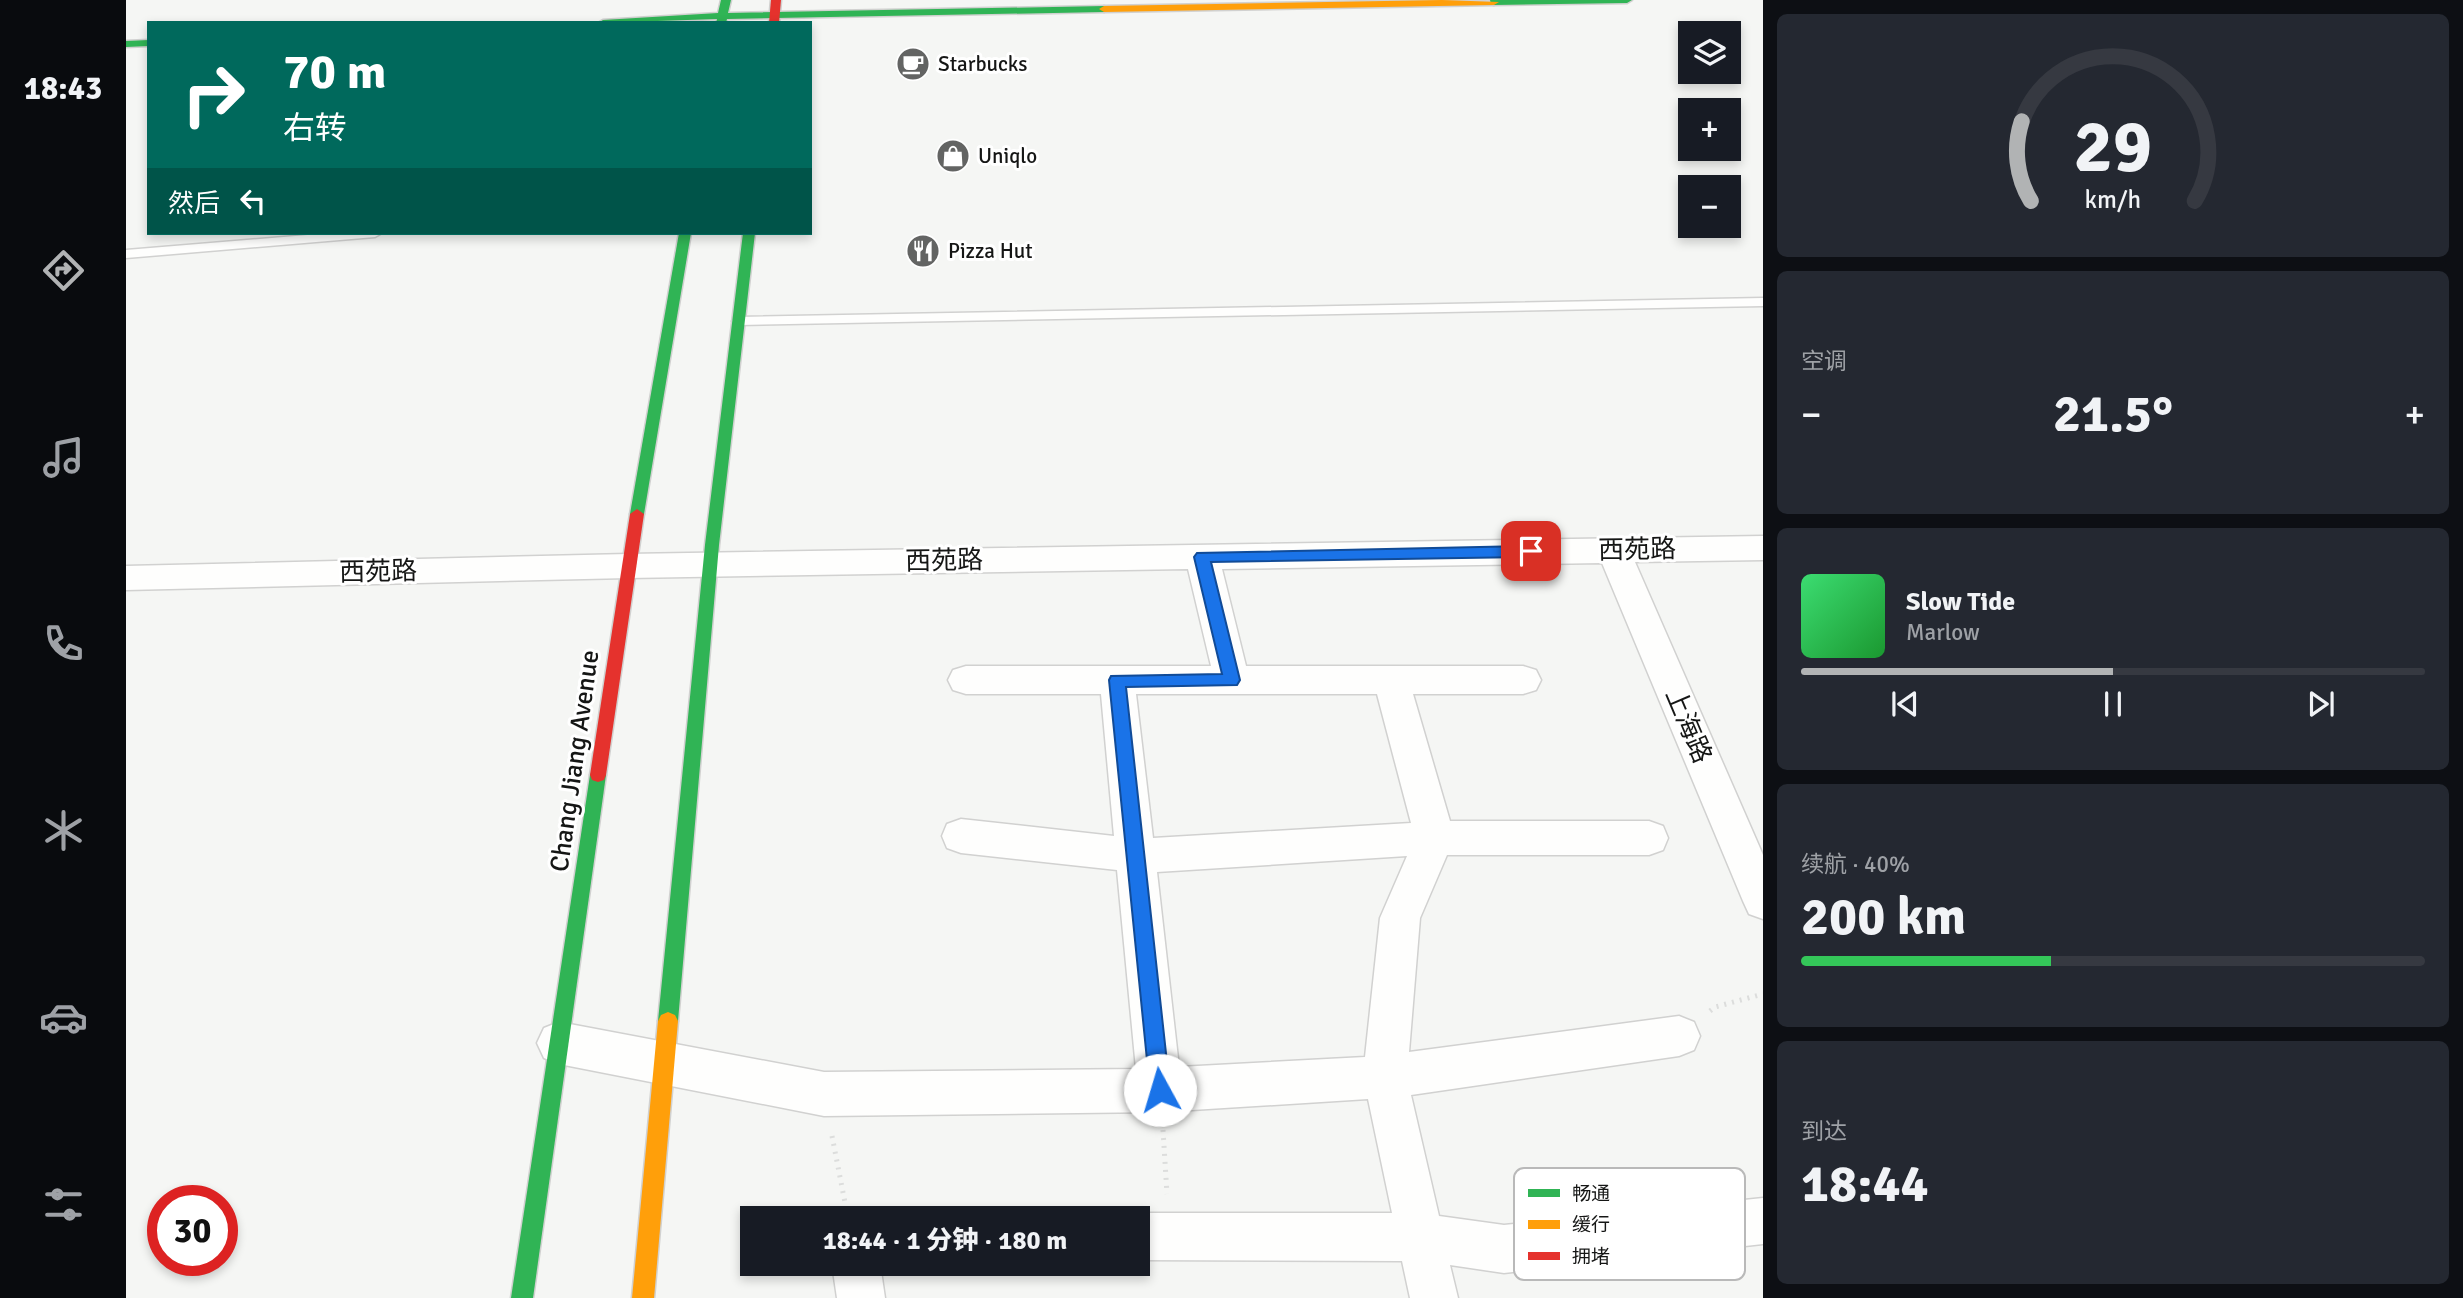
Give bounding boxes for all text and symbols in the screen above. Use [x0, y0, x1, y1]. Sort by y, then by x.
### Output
map controls [1678, 21, 1741, 238]
button: layers [1678, 21, 1741, 84]
text: 70 m [283, 42, 386, 102]
cafe icon: Starbucks [894, 45, 932, 83]
icon: right [168, 49, 259, 140]
place label: Starbucks [938, 51, 1028, 77]
text: 18:43 [24, 69, 102, 108]
button: + [1678, 98, 1741, 161]
text: 29 [2074, 104, 2152, 193]
text: 右转 [283, 109, 347, 148]
shop icon: Uniqlo [934, 137, 972, 175]
place label: Uniqlo [978, 143, 1037, 169]
button: − [1678, 175, 1741, 238]
icon: left [234, 182, 272, 220]
text: km/h [2085, 184, 2141, 215]
text: 然后 [168, 188, 220, 220]
restaurant icon: Pizza Hut [904, 232, 942, 270]
place label: Pizza Hut [948, 238, 1033, 264]
icon: directions [39, 246, 88, 295]
text: 空调 [1801, 347, 1847, 376]
text: 21.5° [2053, 382, 2173, 446]
text: − [1801, 391, 1822, 438]
text: + [2404, 391, 2425, 438]
icon: music [39, 433, 88, 482]
pin [1501, 521, 1561, 581]
icon: arrive [1512, 532, 1550, 570]
street label: 西苑路 [1598, 533, 1676, 567]
street label: 西苑路 [905, 544, 983, 578]
street label: 西苑路 [339, 555, 417, 589]
text: Slow Tide [1906, 586, 2015, 618]
text: Marlow [1906, 618, 1980, 647]
icon: phone [39, 619, 88, 668]
street label: Chang Jiang Avenue [544, 648, 606, 874]
street label: 上海路 [1658, 684, 1718, 768]
icon: previous [1886, 685, 1924, 723]
icon: pause [2094, 685, 2132, 723]
icon: next [2302, 685, 2340, 723]
icon: climate [39, 806, 88, 855]
text: 续航 · 40% [1801, 850, 1910, 879]
text: 200 km [1801, 885, 1966, 949]
icon: car [39, 993, 88, 1042]
position arrow [1123, 1053, 1197, 1127]
text: 到达 [1801, 1117, 1847, 1146]
text: 18:44 [1801, 1152, 1929, 1216]
legend [1514, 1168, 1745, 1280]
icon: filters [39, 1180, 88, 1229]
text: 畅通 [1572, 1182, 1610, 1206]
speed limit sign: 30 [147, 1185, 238, 1276]
text: 缓行 [1572, 1213, 1610, 1237]
text: 18:44 · 1 分钟 · 180 m [823, 1225, 1067, 1257]
text: 拥堵 [1572, 1245, 1610, 1269]

